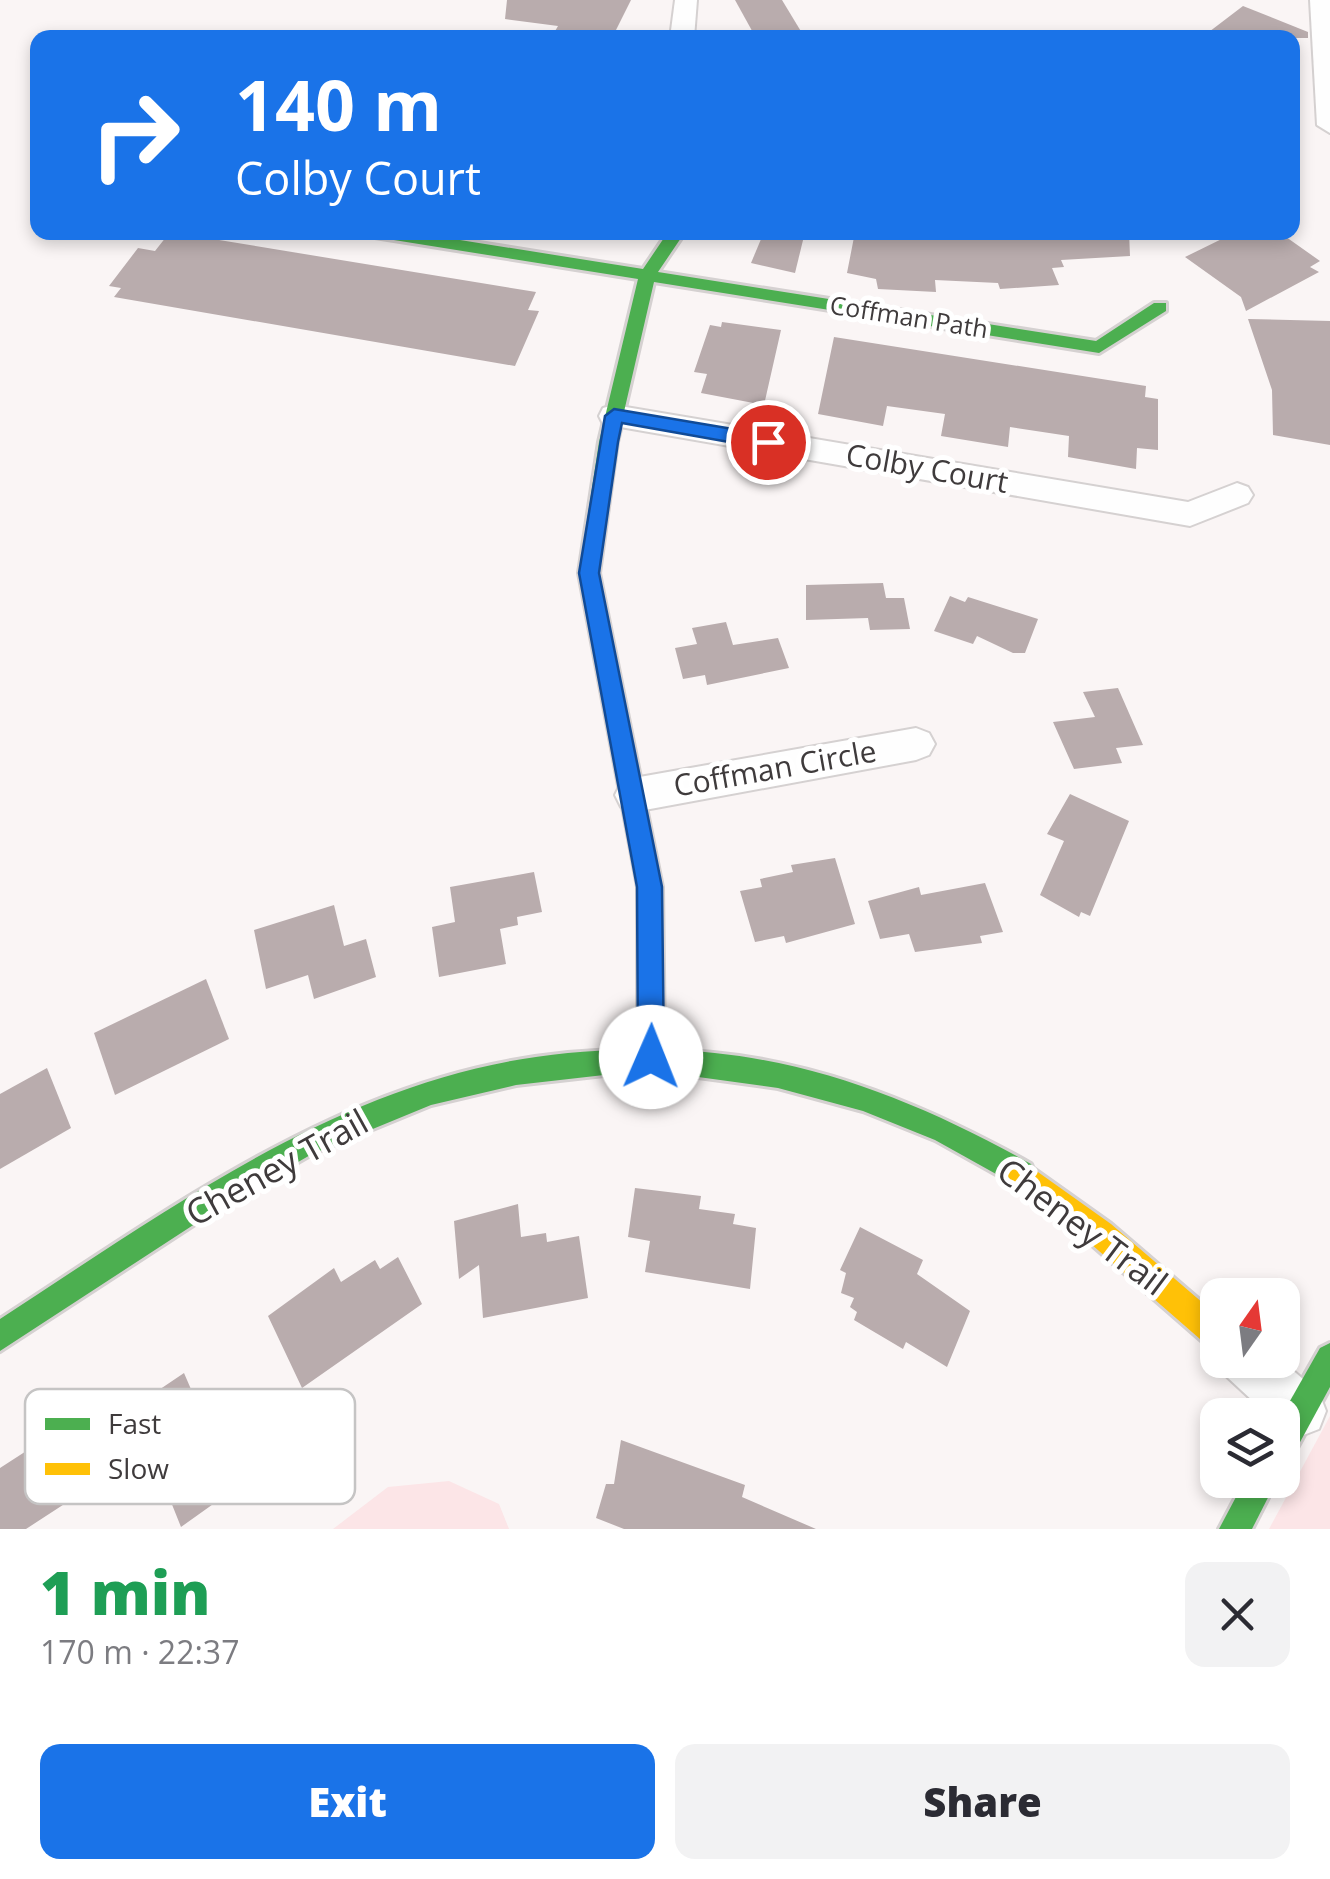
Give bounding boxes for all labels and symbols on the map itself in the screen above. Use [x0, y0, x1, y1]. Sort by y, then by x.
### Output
street label: Coffman Path [828, 287, 991, 345]
pin [726, 400, 811, 485]
street label: Colby Court [843, 433, 1012, 502]
street label: Coffman Circle [670, 730, 879, 806]
position arrow [599, 1005, 703, 1109]
street label: Cheney Trail [177, 1097, 376, 1236]
street label: Cheney Trail [988, 1146, 1178, 1305]
north arrow [1200, 1278, 1300, 1378]
legend [25, 1389, 355, 1504]
text: Fast [108, 1404, 161, 1442]
text: Slow [108, 1449, 169, 1487]

